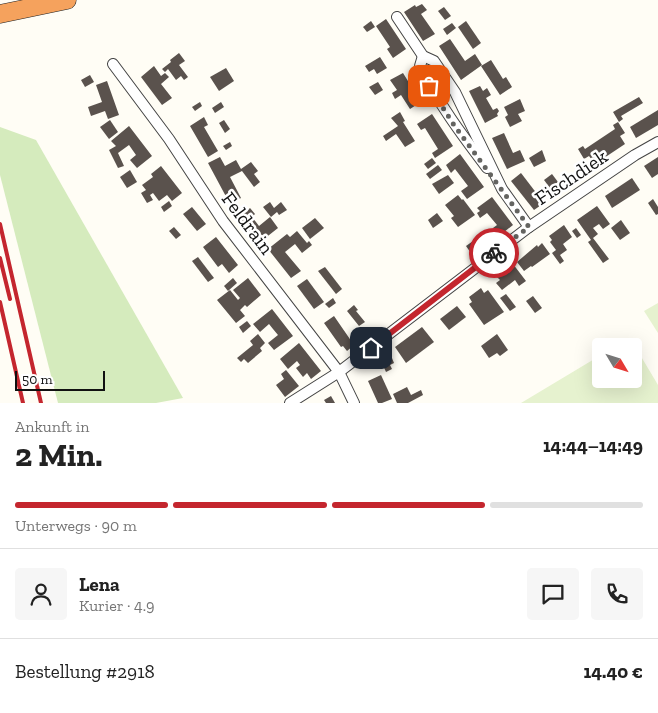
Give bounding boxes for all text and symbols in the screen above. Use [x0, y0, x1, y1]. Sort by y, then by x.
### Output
pin [408, 65, 450, 107]
icon: bag [415, 72, 443, 100]
street label: Fischdiek [530, 144, 612, 210]
street label: Feldrain [217, 187, 279, 259]
courier [469, 228, 519, 278]
icon: bike [480, 239, 508, 267]
pin [350, 327, 392, 369]
icon: home [357, 334, 385, 362]
north arrow [592, 338, 642, 388]
map controls [592, 338, 642, 388]
scale bar [15, 368, 105, 391]
text: 50 m [22, 371, 53, 388]
text: Ankunft in [15, 417, 89, 436]
text: 14:44–14:49 [543, 434, 643, 457]
text: 2 Min. [15, 436, 103, 474]
text: Unterwegs · 90 m [15, 516, 137, 535]
button: person [15, 568, 67, 620]
button: chat [527, 568, 579, 620]
button: phone [591, 568, 643, 620]
text: Lena [79, 573, 120, 596]
text: Kurier · 4.9 [79, 596, 155, 615]
text: Bestellung #2918 [15, 660, 155, 683]
text: 14.40 € [584, 660, 643, 683]

